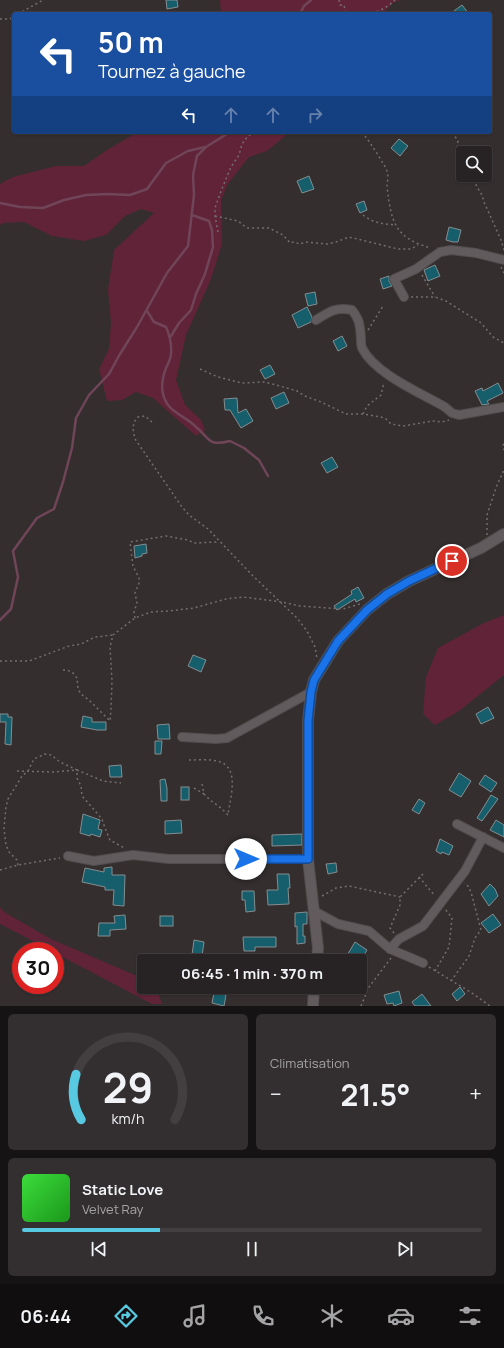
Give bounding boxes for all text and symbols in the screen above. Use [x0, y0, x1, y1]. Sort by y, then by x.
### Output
text: 50 m [98, 23, 164, 61]
icon: left [32, 28, 84, 80]
text: Tournez à gauche [98, 59, 246, 83]
icon: left [178, 104, 200, 126]
icon: ahead [220, 104, 242, 126]
icon: ahead [262, 104, 284, 126]
icon: right [304, 104, 326, 126]
map controls [456, 146, 492, 182]
button: search [456, 146, 492, 182]
pin [435, 544, 469, 578]
icon: arrive [441, 550, 463, 572]
position arrow [225, 838, 267, 880]
speed limit sign: 30 [12, 942, 64, 994]
text: 06:45 · 1 min · 370 m [181, 963, 323, 984]
text: Climatisation [270, 1054, 350, 1072]
text: 29 [103, 1059, 153, 1115]
text: 21.5° [341, 1074, 411, 1115]
text: − [270, 1079, 282, 1109]
text: + [469, 1079, 482, 1109]
text: km/h [111, 1109, 145, 1128]
text: Static Love [82, 1179, 163, 1200]
text: Velvet Ray [82, 1200, 143, 1218]
icon: previous [88, 1238, 110, 1260]
icon: pause [241, 1238, 263, 1260]
icon: next [394, 1238, 416, 1260]
icon: directions [112, 1302, 140, 1330]
icon: music [181, 1302, 209, 1330]
icon: phone [249, 1302, 277, 1330]
icon: climate [318, 1302, 346, 1330]
icon: car [387, 1302, 415, 1330]
icon: filters [456, 1302, 484, 1330]
text: 06:44 [20, 1304, 71, 1328]

